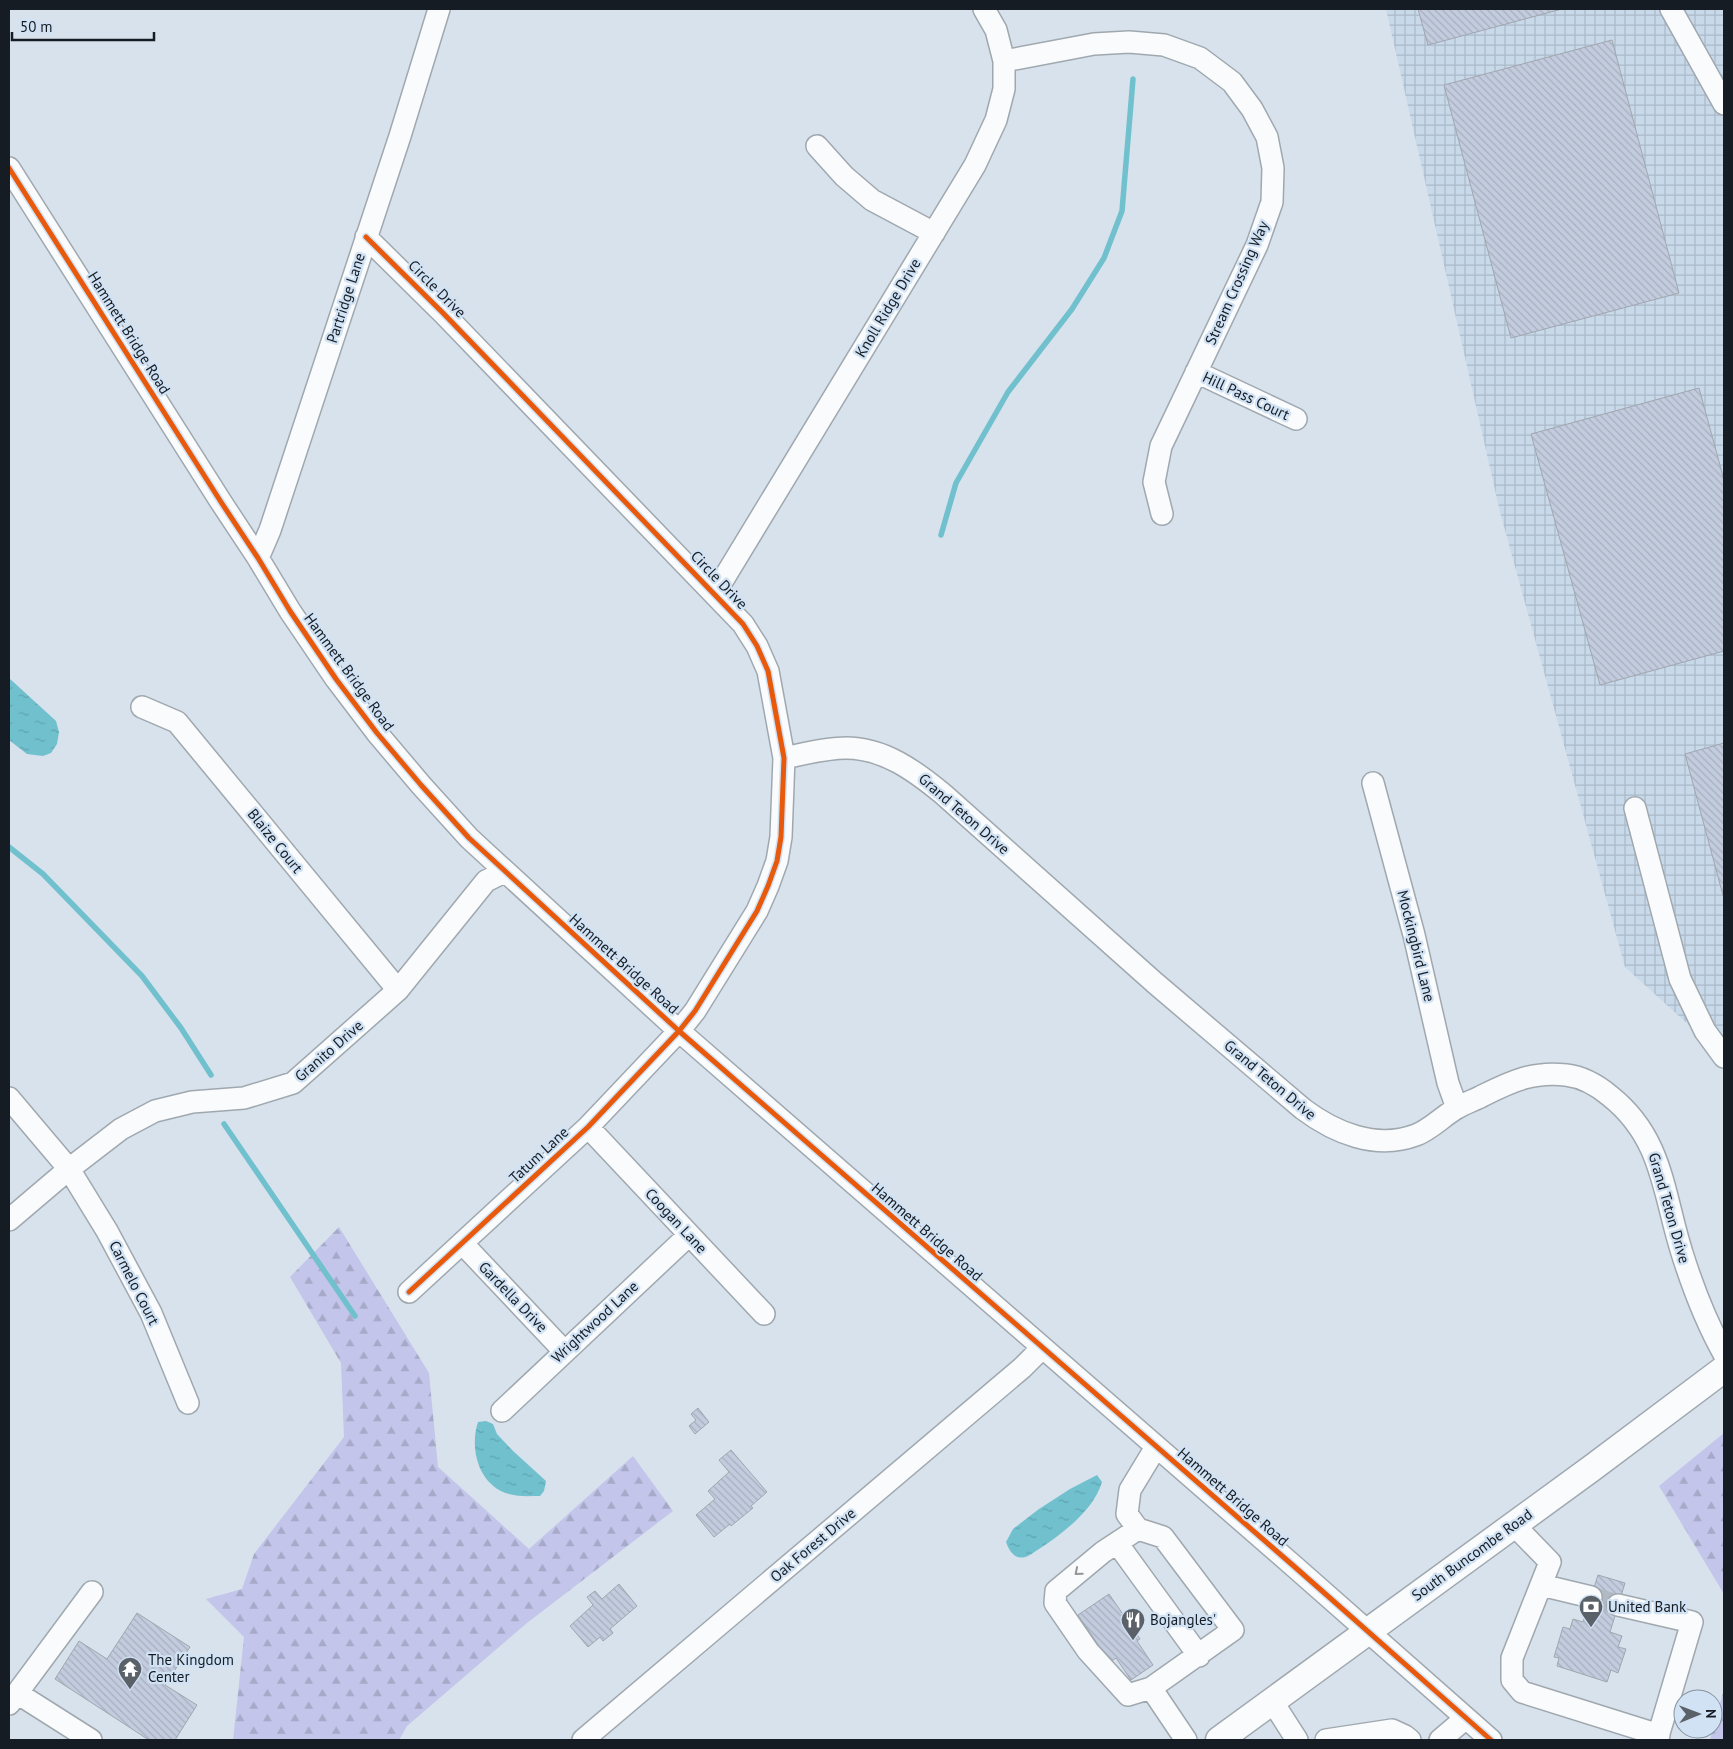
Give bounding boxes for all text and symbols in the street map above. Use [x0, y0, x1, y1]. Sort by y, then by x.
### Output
scale bar [12, 10, 155, 42]
text: 50 m [20, 17, 53, 36]
street label: Stream Crossing Way [1201, 218, 1272, 348]
street label: Partridge Lane [322, 250, 369, 345]
street label: Knoll Ridge Drive [851, 255, 925, 361]
street label: Circle Drive [404, 256, 470, 322]
street label: Hammett Bridge Road [84, 268, 175, 398]
street label: Hill Pass Court [1200, 367, 1293, 424]
street label: Circle Drive [687, 546, 752, 613]
street label: Hammett Bridge Road [300, 609, 399, 734]
street label: Grand Teton Drive [915, 769, 1014, 858]
street label: Blaize Court [244, 805, 307, 877]
street label: Mockingbird Lane [1393, 888, 1440, 1004]
street label: Hammett Bridge Road [566, 909, 683, 1018]
street label: Granito Drive [291, 1016, 367, 1086]
street label: Grand Teton Drive [1220, 1036, 1320, 1124]
street label: Tatum Lane [505, 1122, 572, 1187]
street label: Grand Teton Drive [1645, 1150, 1694, 1265]
street label: Hammett Bridge Road [868, 1178, 987, 1285]
street label: Coogan Lane [641, 1184, 711, 1257]
street label: Carmelo Court [105, 1238, 164, 1328]
street label: Gardella Drive [475, 1257, 552, 1336]
street label: Wrightwood Lane [547, 1276, 642, 1367]
street label: Hammett Bridge Road [1174, 1443, 1293, 1550]
street label: Oak Forest Drive [766, 1503, 859, 1586]
street label: South Buncombe Road [1408, 1504, 1536, 1605]
one-way arrow [1075, 1567, 1084, 1576]
bank icon: United Bank [1578, 1594, 1604, 1628]
place label: United Bank [1608, 1597, 1687, 1616]
restaurant icon: Bojangles' [1120, 1607, 1146, 1641]
place label: Bojangles' [1150, 1610, 1216, 1629]
place label: The Kingdom Center [148, 1650, 234, 1686]
temple icon: The Kingdom Center [117, 1656, 143, 1690]
north arrow [1673, 1689, 1723, 1739]
text: N [1702, 1709, 1720, 1719]

